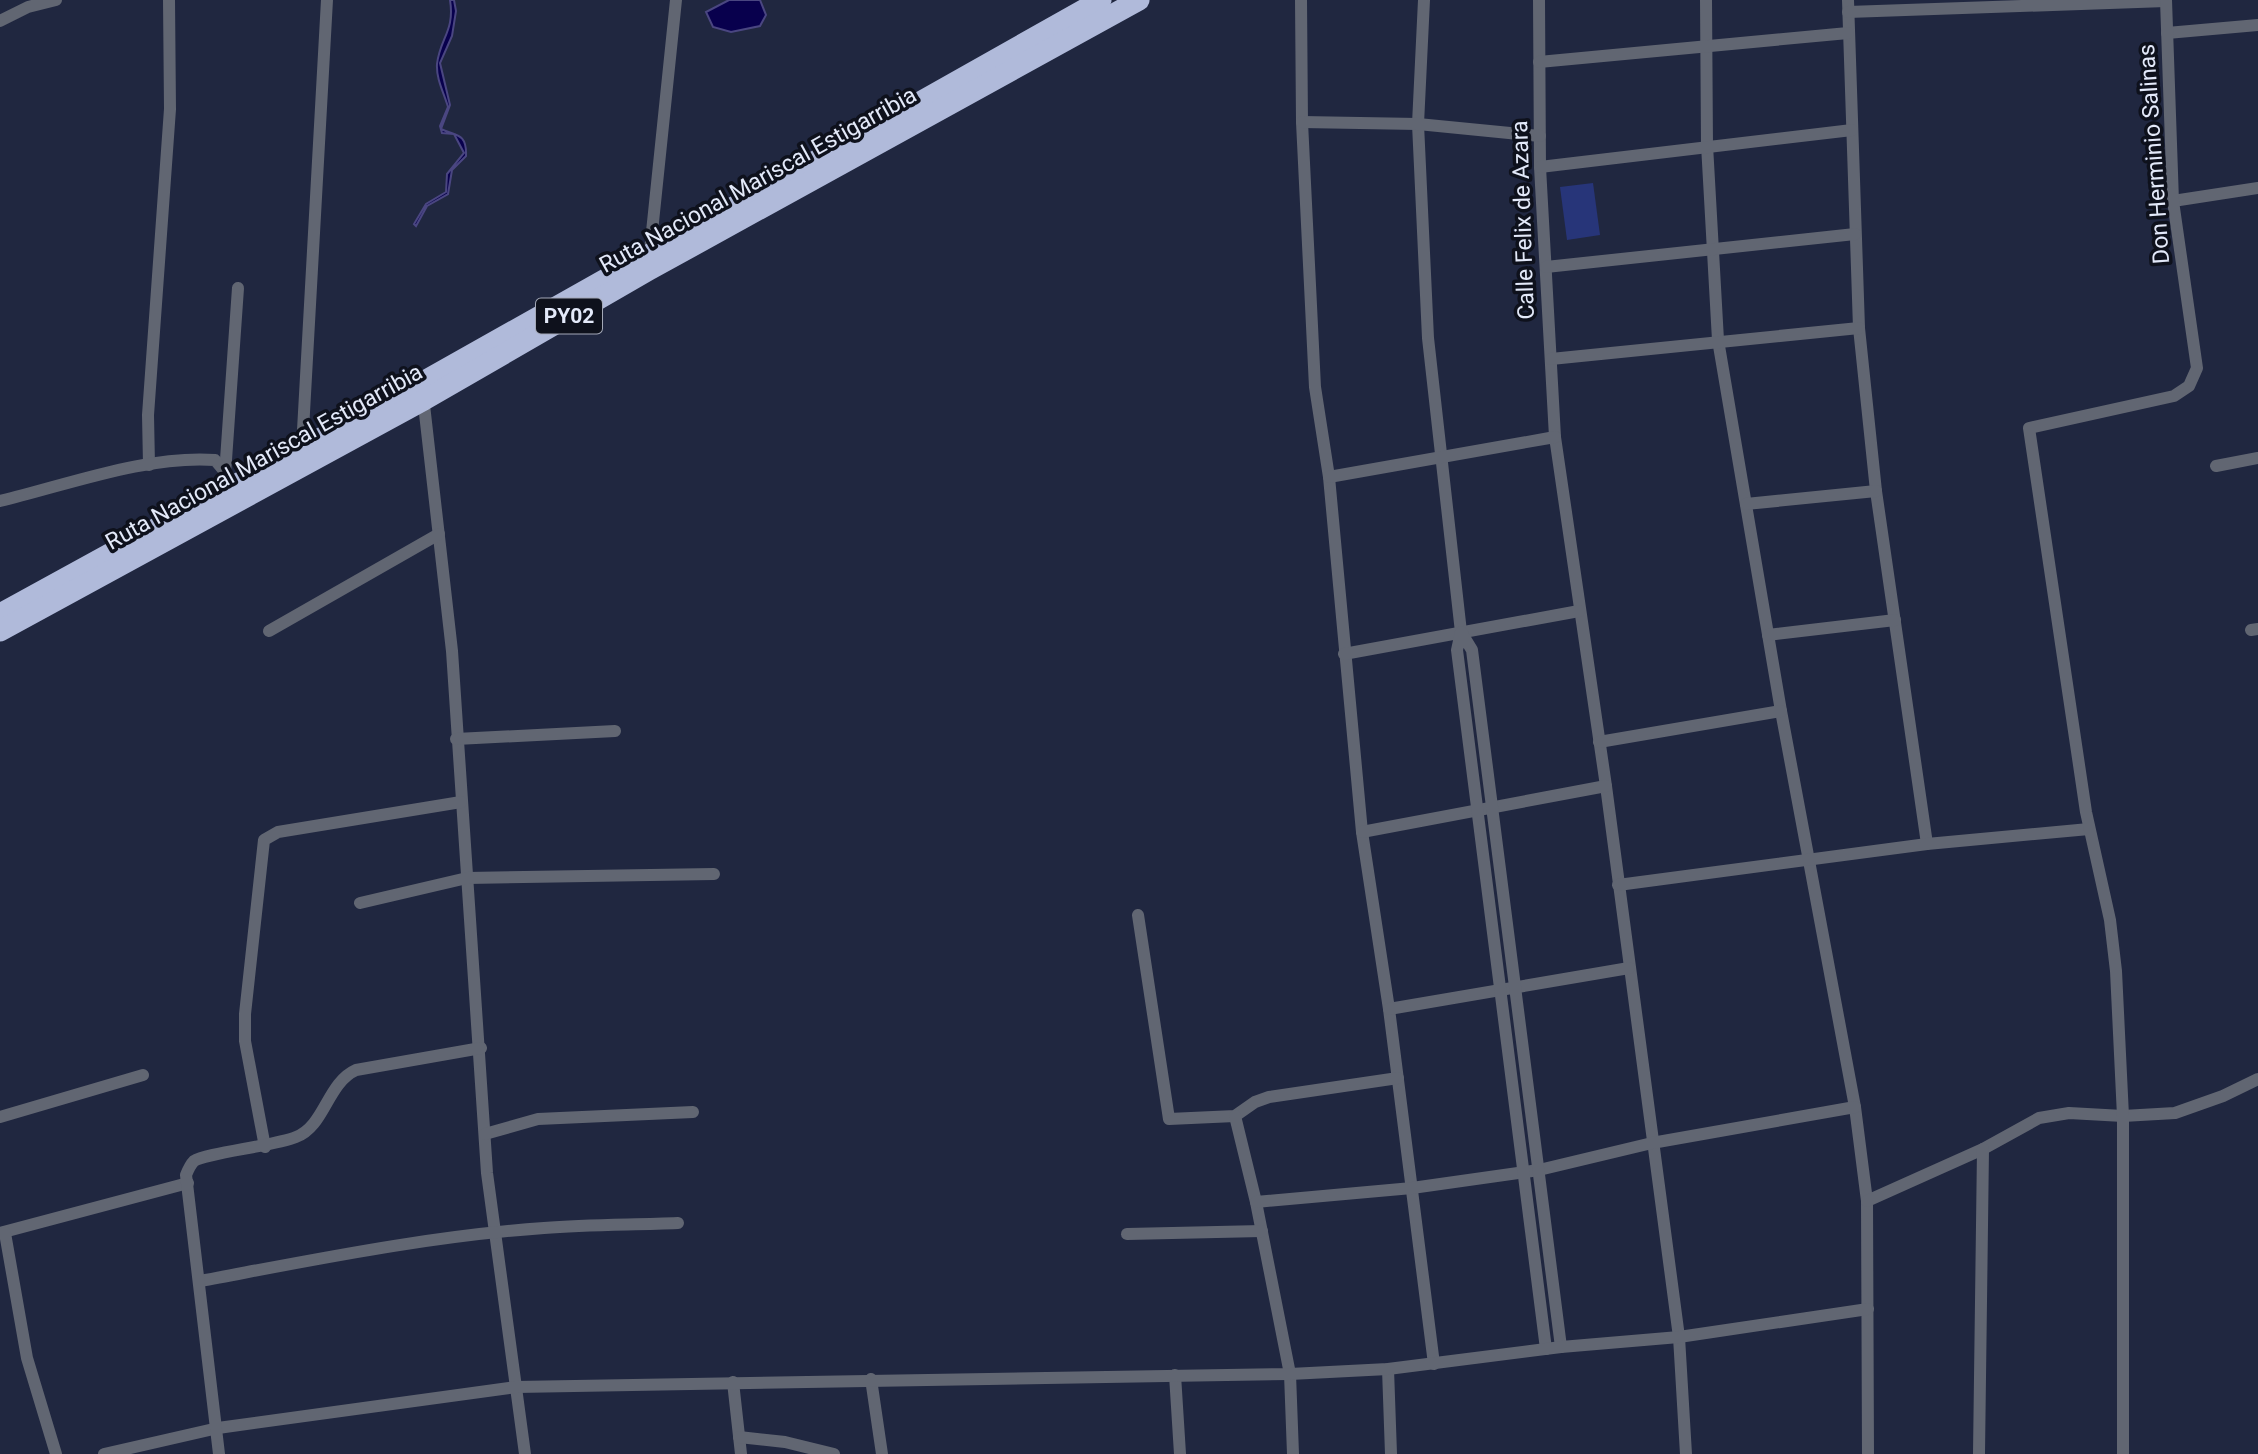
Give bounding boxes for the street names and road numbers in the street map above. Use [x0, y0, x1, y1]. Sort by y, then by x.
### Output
street label: Don Herminio Salinas [2133, 43, 2175, 265]
street label: Ruta Nacional Mariscal Estigarribia [595, 81, 921, 279]
street label: Calle Felix de Azara [1506, 120, 1540, 320]
road number: PY02 [536, 298, 602, 334]
street label: Ruta Nacional Mariscal Estigarribia [101, 358, 427, 556]

